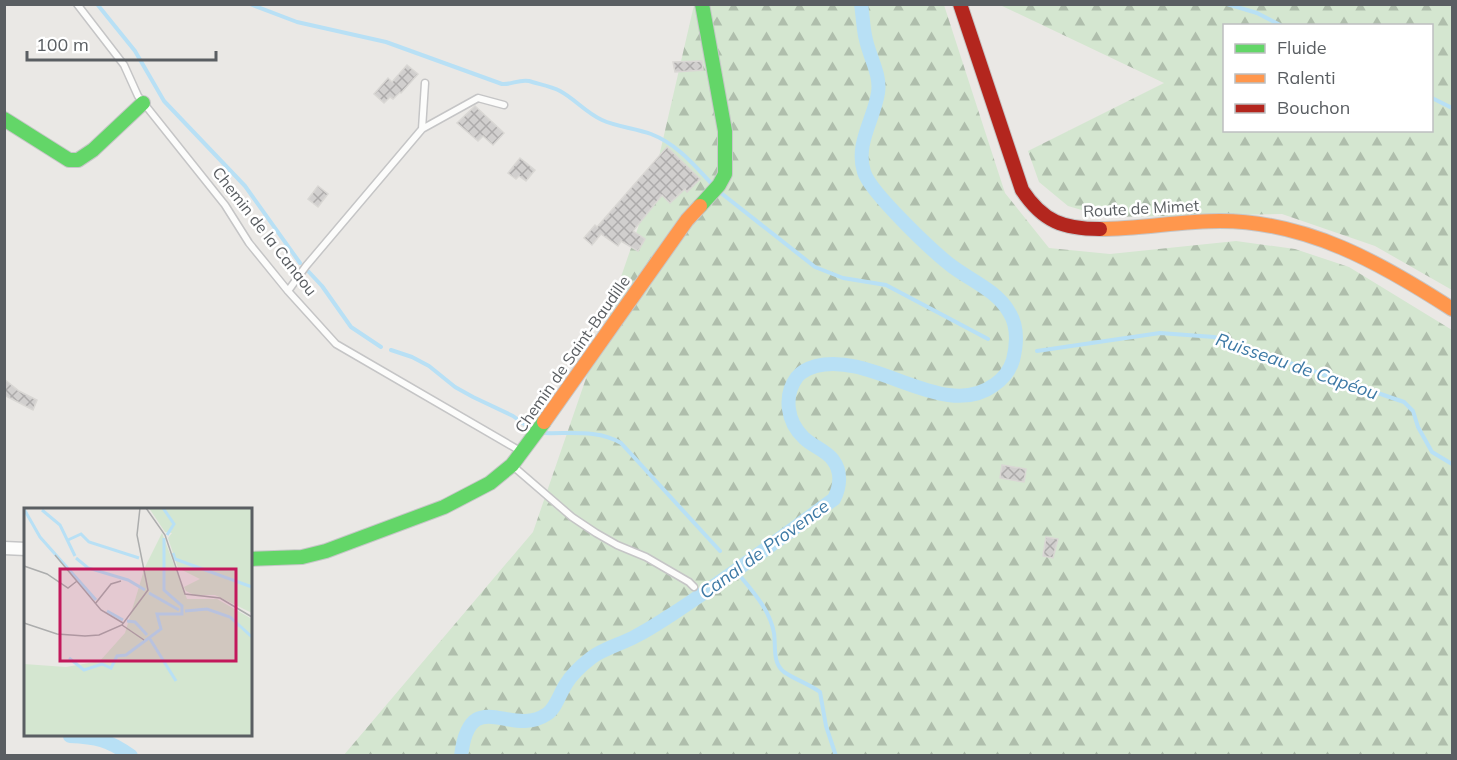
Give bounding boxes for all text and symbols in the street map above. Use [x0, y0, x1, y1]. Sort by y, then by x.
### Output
scale bar [27, 24, 216, 62]
legend [1223, 24, 1433, 132]
text: 100 m [36, 33, 89, 56]
text: Fluide [1277, 36, 1327, 59]
text: Ralenti [1277, 66, 1335, 89]
text: Bouchon [1277, 96, 1350, 119]
street label: Chemin de la Canaou [208, 163, 322, 299]
street label: Route de Mimet [1083, 195, 1200, 221]
street label: Chemin de Saint-Baudille [510, 272, 634, 436]
water label: Ruisseau de Capéou [1213, 327, 1381, 405]
water label: Canal de Provence [695, 494, 834, 604]
inset map [24, 508, 252, 736]

